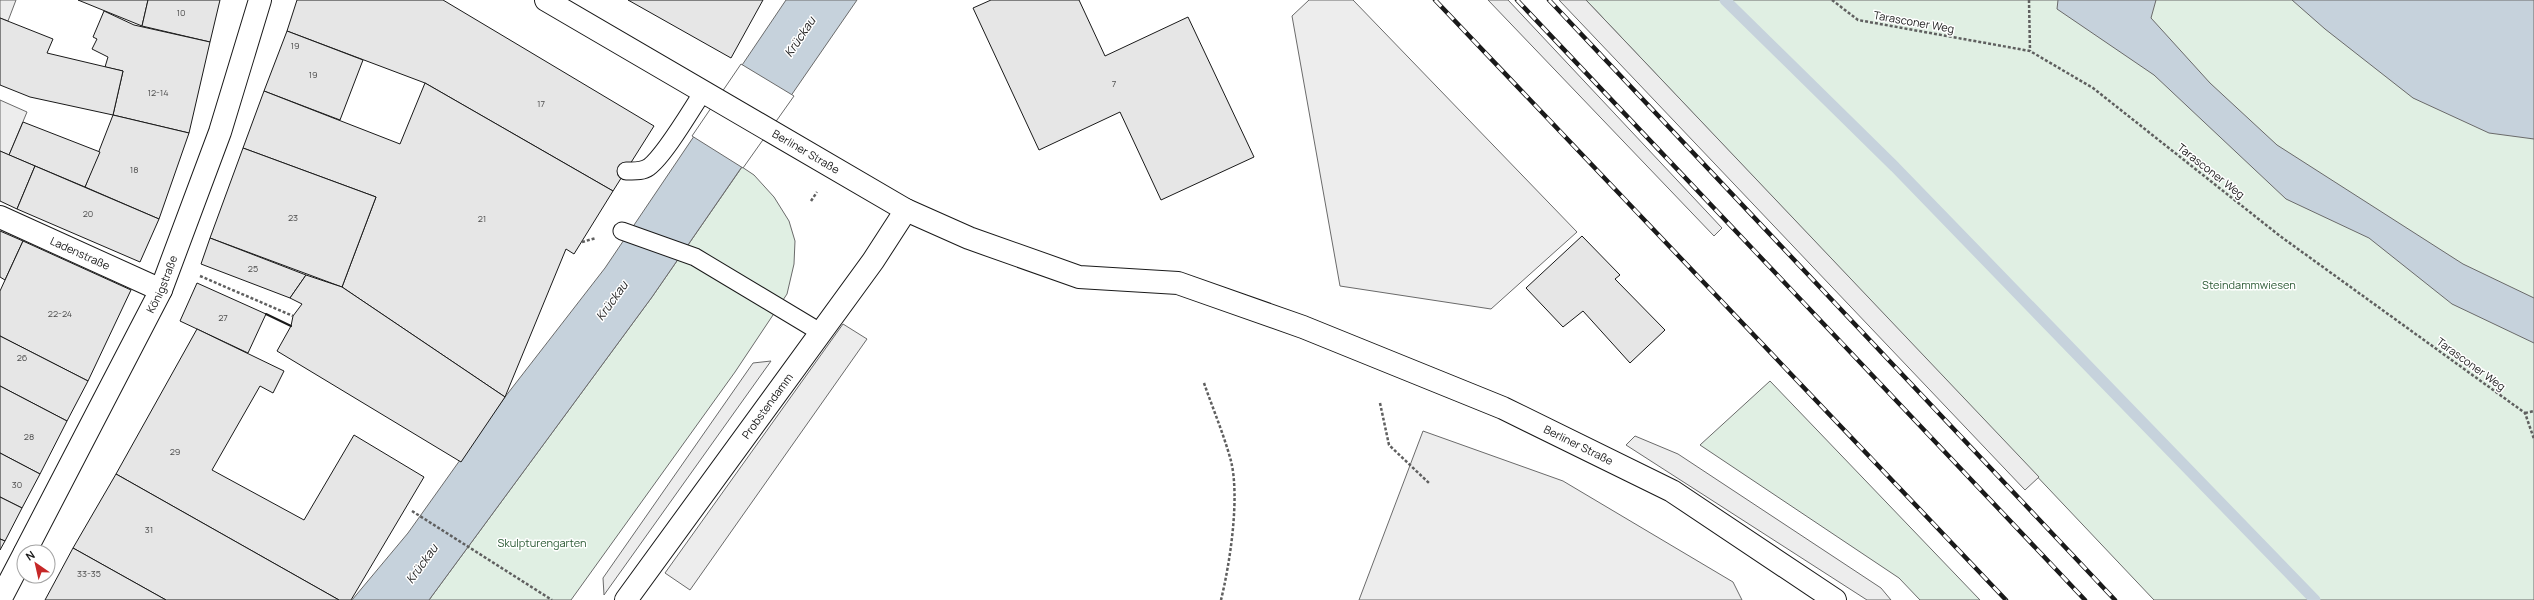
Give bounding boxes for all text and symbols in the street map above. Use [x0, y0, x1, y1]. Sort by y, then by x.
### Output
house number: 10 [177, 6, 186, 19]
street label: Tarasconer Weg [1873, 7, 1956, 36]
water label: Krückau [780, 13, 820, 60]
house number: 19 [290, 39, 300, 52]
house number: 19 [308, 68, 318, 81]
house number: 7 [1112, 77, 1117, 90]
house number: 12-14 [147, 86, 169, 99]
house number: 17 [537, 97, 545, 110]
street label: Berliner Straße [770, 126, 843, 177]
street label: Tarasconer Weg [2175, 140, 2248, 202]
house number: 18 [130, 163, 138, 176]
house number: 20 [83, 207, 93, 220]
house number: 23 [288, 211, 298, 224]
house number: 21 [478, 212, 486, 225]
street label: Ladenstraße [48, 233, 113, 273]
street label: Königstraße [142, 253, 181, 315]
house number: 25 [248, 262, 258, 275]
water label: Krückau [592, 277, 632, 324]
park label: Steindammwiesen [2202, 277, 2296, 292]
house number: 22-24 [48, 307, 72, 320]
house number: 27 [218, 311, 228, 324]
street label: Tarasconer Weg [2434, 334, 2509, 394]
house number: 26 [17, 351, 28, 364]
street label: Probstendamm [738, 370, 796, 441]
street label: Berliner Straße [1542, 421, 1616, 468]
house number: 28 [24, 430, 34, 443]
house number: 29 [170, 445, 180, 458]
house number: 30 [12, 478, 22, 491]
house number: 31 [145, 523, 153, 536]
park label: Skulpturengarten [497, 535, 587, 550]
water label: Krückau [402, 540, 442, 587]
north arrow [16, 544, 56, 584]
text: N [23, 547, 38, 564]
house number: 33-35 [77, 567, 101, 580]

